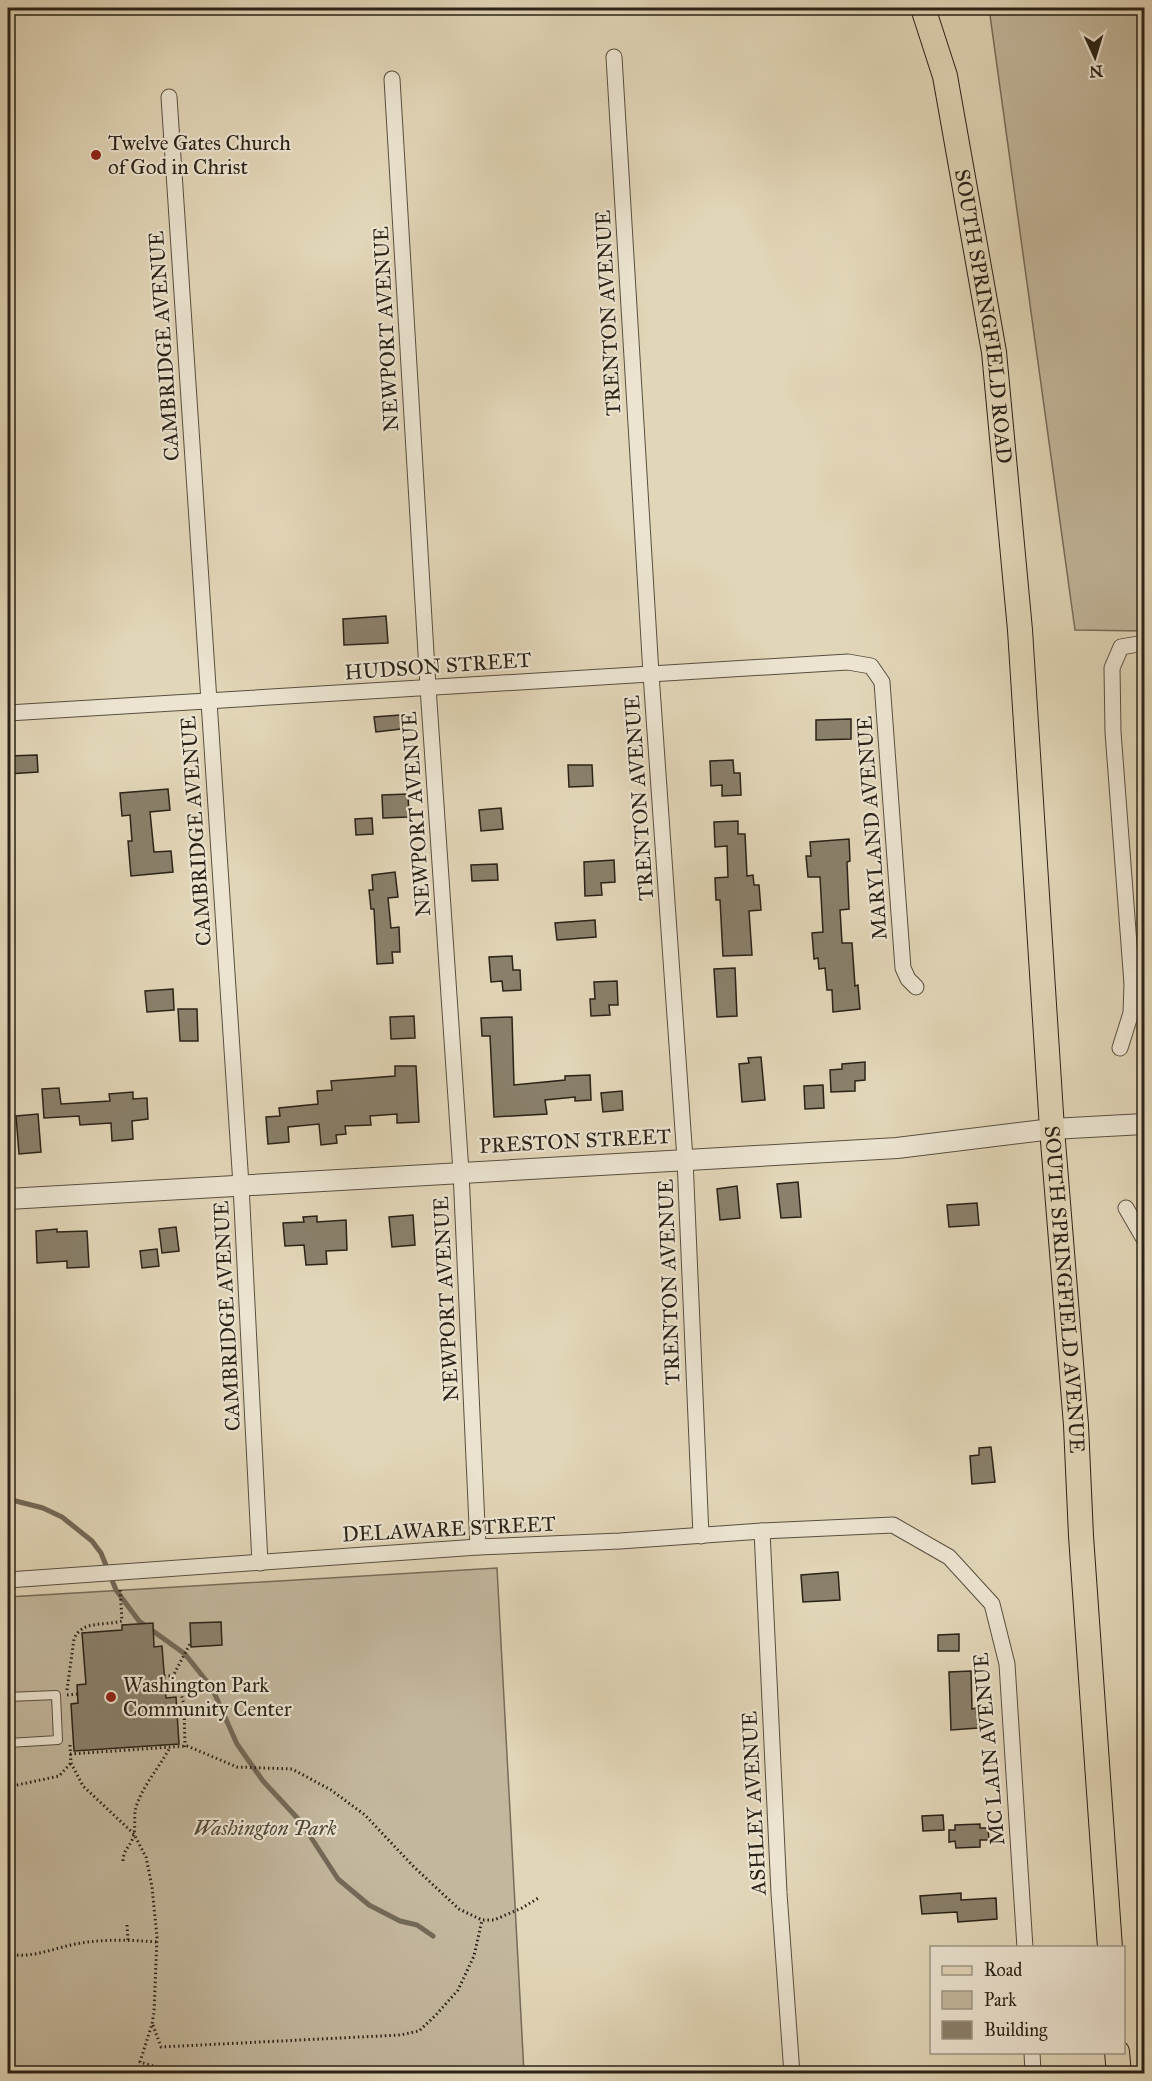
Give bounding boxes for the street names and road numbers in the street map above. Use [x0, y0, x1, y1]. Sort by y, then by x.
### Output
street label: SOUTH SPRINGFIELD ROAD [949, 167, 1017, 465]
street label: TRENTON AVENUE [590, 209, 626, 417]
street label: NEWPORT AVENUE [368, 226, 404, 432]
street label: CAMBRIDGE AVENUE [143, 230, 185, 462]
street label: HUDSON STREET [344, 647, 532, 685]
street label: TRENTON AVENUE [619, 694, 659, 902]
street label: NEWPORT AVENUE [396, 711, 436, 917]
street label: CAMBRIDGE AVENUE [175, 715, 217, 947]
street label: MARYLAND AVENUE [851, 715, 893, 941]
street label: PRESTON STREET [478, 1123, 672, 1159]
street label: SOUTH SPRINGFIELD AVENUE [1039, 1125, 1090, 1454]
street label: TRENTON AVENUE [652, 1179, 686, 1385]
street label: NEWPORT AVENUE [428, 1196, 464, 1402]
street label: CAMBRIDGE AVENUE [208, 1200, 246, 1432]
street label: DELAWARE STREET [342, 1510, 556, 1548]
street label: MC LAIN AVENUE [968, 1651, 1010, 1847]
street label: ASHLEY AVENUE [736, 1710, 772, 1897]

